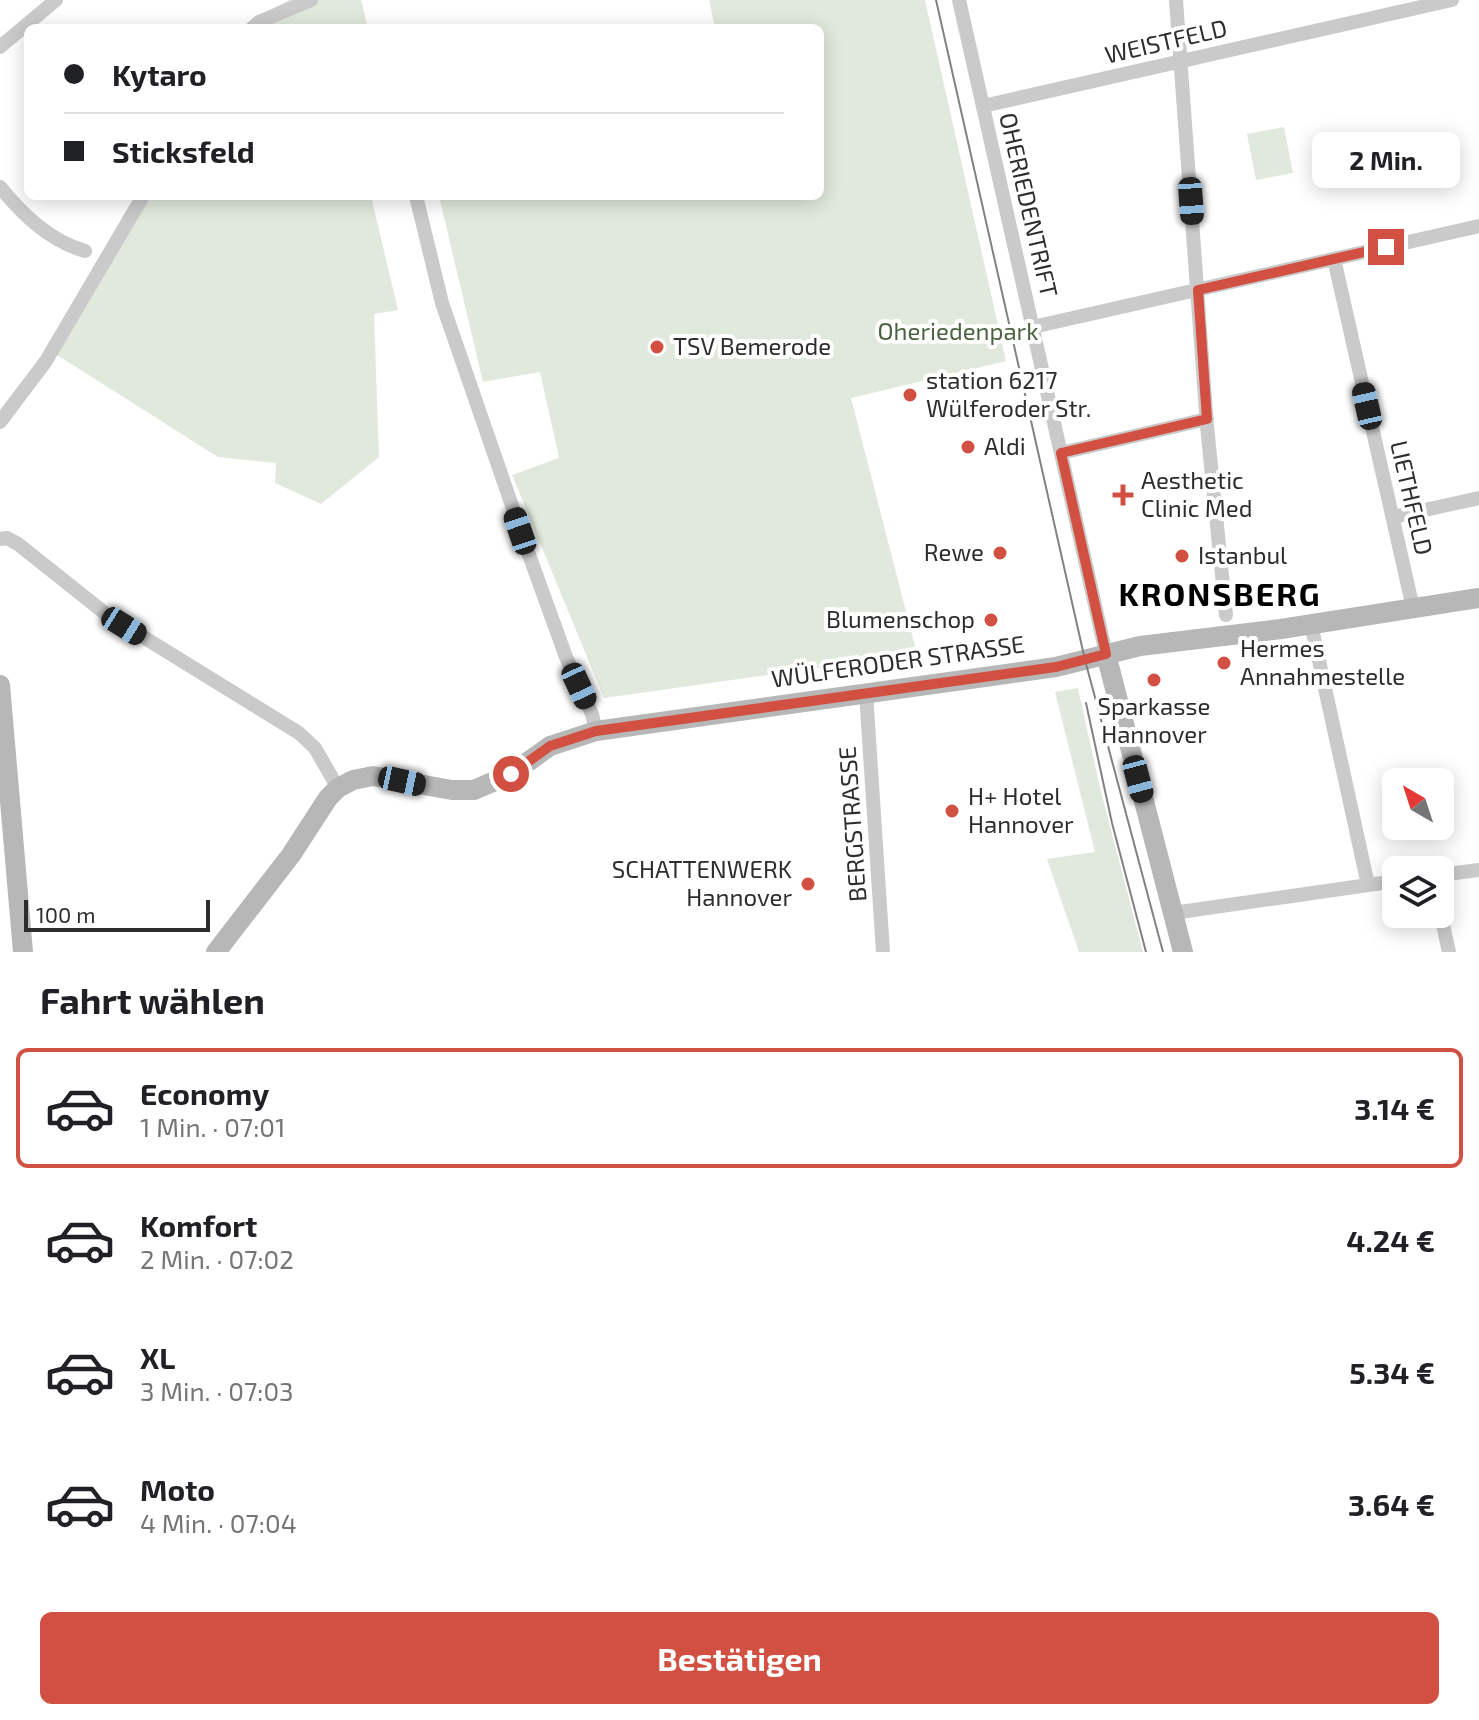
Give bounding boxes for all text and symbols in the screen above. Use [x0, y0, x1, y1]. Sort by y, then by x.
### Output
street label: WEISTFELD [1102, 12, 1230, 69]
text: Kytaro [112, 56, 207, 92]
street label: OHERIEDENTRIFT [994, 110, 1065, 300]
callout: 2 Min. [1312, 131, 1460, 187]
text: Sticksfeld [112, 133, 255, 169]
text: 2 Min. [1349, 144, 1423, 175]
car [1177, 176, 1205, 226]
route end [1368, 229, 1404, 265]
park label: Oheriedenpark [878, 316, 1038, 345]
place label: TSV Bemerode [673, 331, 831, 360]
marker: TSV Bemerode [648, 338, 666, 356]
place label: station 6217 Wülferoder Str. [926, 365, 1091, 422]
car [1350, 380, 1384, 432]
marker: station 6217 Wülferoder Str. [901, 386, 919, 404]
place label: Aldi [984, 431, 1026, 460]
marker: Aldi [959, 438, 977, 456]
street label: LIETHFELD [1385, 438, 1440, 558]
place label: Aesthetic Clinic Med [1141, 465, 1252, 522]
marker: Aesthetic Clinic Med [1112, 484, 1134, 506]
car [501, 504, 539, 558]
place label: Rewe [924, 537, 984, 566]
place label: Istanbul [1198, 540, 1287, 569]
marker: Rewe [991, 544, 1009, 562]
marker: Istanbul [1173, 547, 1191, 565]
district label: KRONSBERG [1118, 574, 1322, 612]
car [97, 603, 151, 649]
place label: Blumenschop [826, 604, 975, 633]
marker: Blumenschop [982, 611, 1000, 629]
street label: WÜLFERODER STRASSE [769, 628, 1026, 693]
place label: Hermes Annahmestelle [1240, 633, 1405, 690]
marker: Hermes Annahmestelle [1215, 654, 1233, 672]
car [558, 659, 600, 713]
marker: Sparkasse Hannover [1145, 671, 1163, 689]
place label: Sparkasse Hannover [1098, 691, 1210, 748]
street label: BERGSTRASSE [832, 745, 871, 903]
car [1120, 753, 1156, 805]
route start [493, 756, 529, 792]
car [376, 764, 428, 798]
north arrow [1382, 768, 1454, 840]
map controls [1382, 768, 1454, 928]
place label: H+ Hotel Hannover [968, 781, 1074, 838]
marker: H+ Hotel Hannover [943, 802, 961, 820]
place label: SCHATTENWERK Hannover [612, 854, 792, 911]
button: layers [1382, 856, 1454, 928]
marker: SCHATTENWERK Hannover [799, 875, 817, 893]
scale bar [24, 896, 210, 932]
text: 100 m [36, 901, 95, 927]
text: Fahrt wählen [40, 978, 265, 1021]
icon: car [44, 1072, 116, 1144]
text: Economy [140, 1075, 269, 1111]
text: 3.14 € [1354, 1090, 1435, 1126]
text: 1 Min. · 07:01 [140, 1111, 285, 1142]
icon: car [44, 1204, 116, 1276]
text: Komfort [140, 1207, 257, 1243]
text: 4.24 € [1346, 1222, 1435, 1258]
text: 2 Min. · 07:02 [140, 1243, 294, 1274]
icon: car [44, 1336, 116, 1408]
text: XL [140, 1339, 175, 1375]
text: 5.34 € [1349, 1354, 1435, 1390]
text: 3 Min. · 07:03 [140, 1375, 294, 1406]
icon: car [44, 1468, 116, 1540]
text: Moto [140, 1471, 215, 1507]
text: 3.64 € [1348, 1486, 1435, 1522]
text: 4 Min. · 07:04 [140, 1507, 297, 1538]
button: Bestätigen [40, 1612, 1439, 1704]

